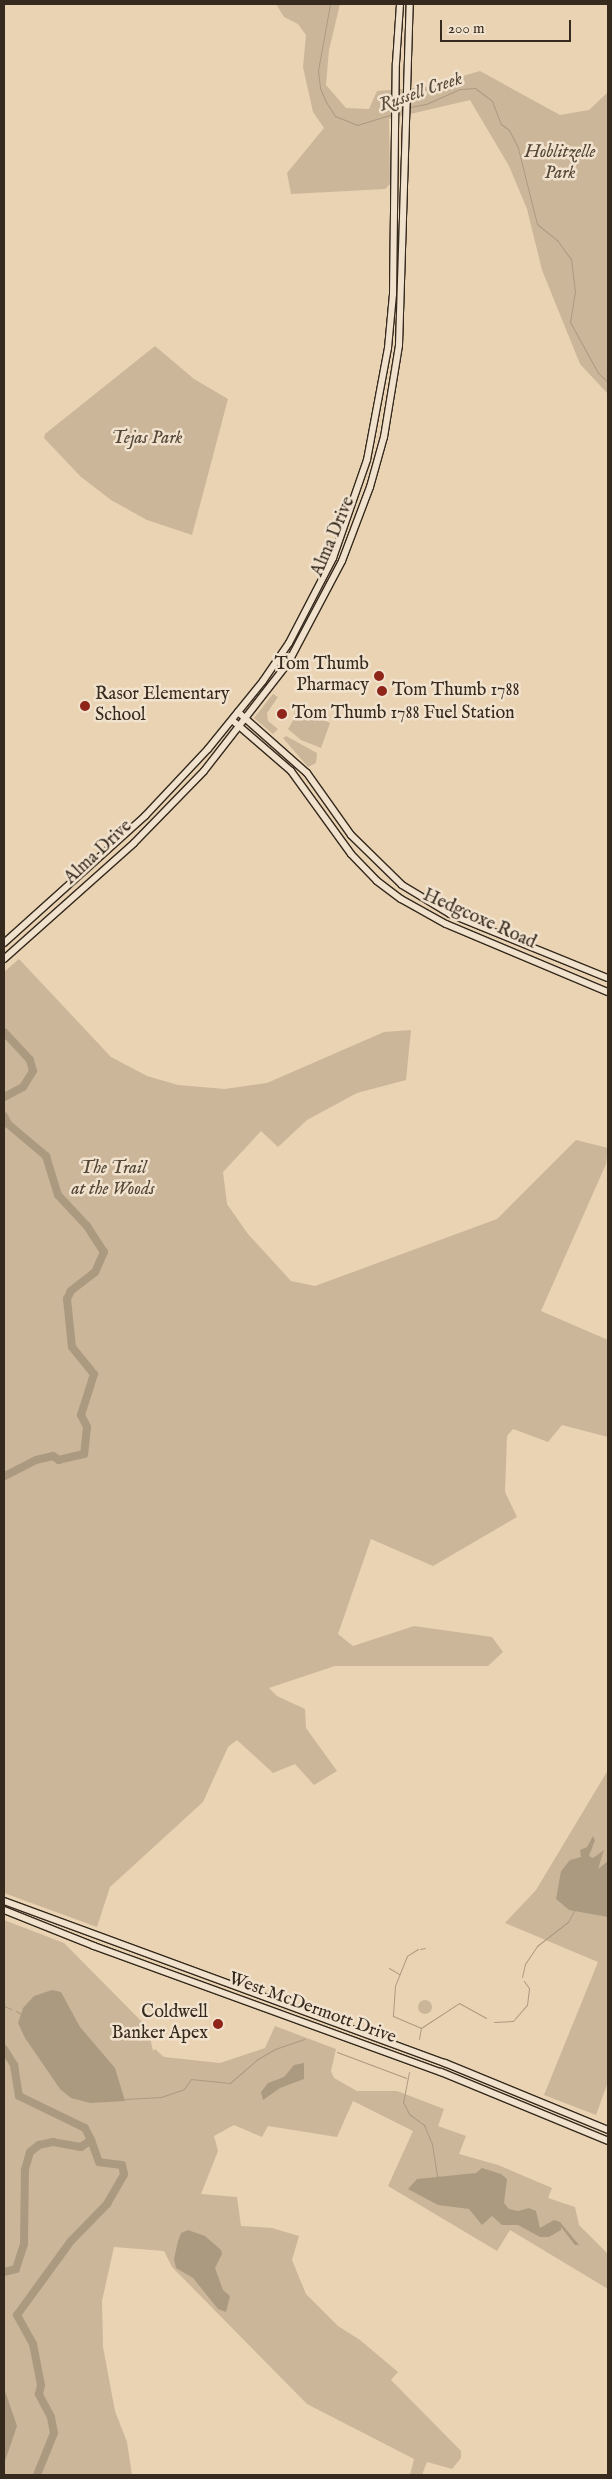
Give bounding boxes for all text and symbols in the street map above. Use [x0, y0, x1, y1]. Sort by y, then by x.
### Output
scale bar [442, 10, 573, 42]
text: 200 m [448, 19, 485, 38]
water label: Russell Creek [376, 68, 466, 118]
park label: Hoblitzelle Park [524, 143, 596, 186]
park label: Tejas Park [111, 428, 183, 450]
street label: Alma Drive [308, 494, 360, 580]
place label: Tom Thumb Pharmacy [275, 655, 369, 698]
marker: Tom Thumb Pharmacy [373, 670, 385, 682]
place label: Tom Thumb 1788 [392, 680, 520, 702]
place label: Rasor Elementary School [95, 685, 230, 728]
marker: Tom Thumb 1788 [376, 685, 388, 697]
marker: Rasor Elementary School [79, 700, 91, 712]
place label: Tom Thumb 1788 Fuel Station [292, 703, 515, 725]
marker: Tom Thumb 1788 Fuel Station [276, 708, 288, 720]
street label: Alma Drive [61, 816, 137, 890]
street label: Hedgcoxe Road [419, 885, 539, 955]
park label: The Trail at the Woods [71, 1159, 155, 1202]
street label: West McDermott Drive [225, 1969, 399, 2049]
place label: Coldwell Banker Apex [111, 2003, 208, 2046]
marker: Coldwell Banker Apex [212, 2018, 224, 2030]

